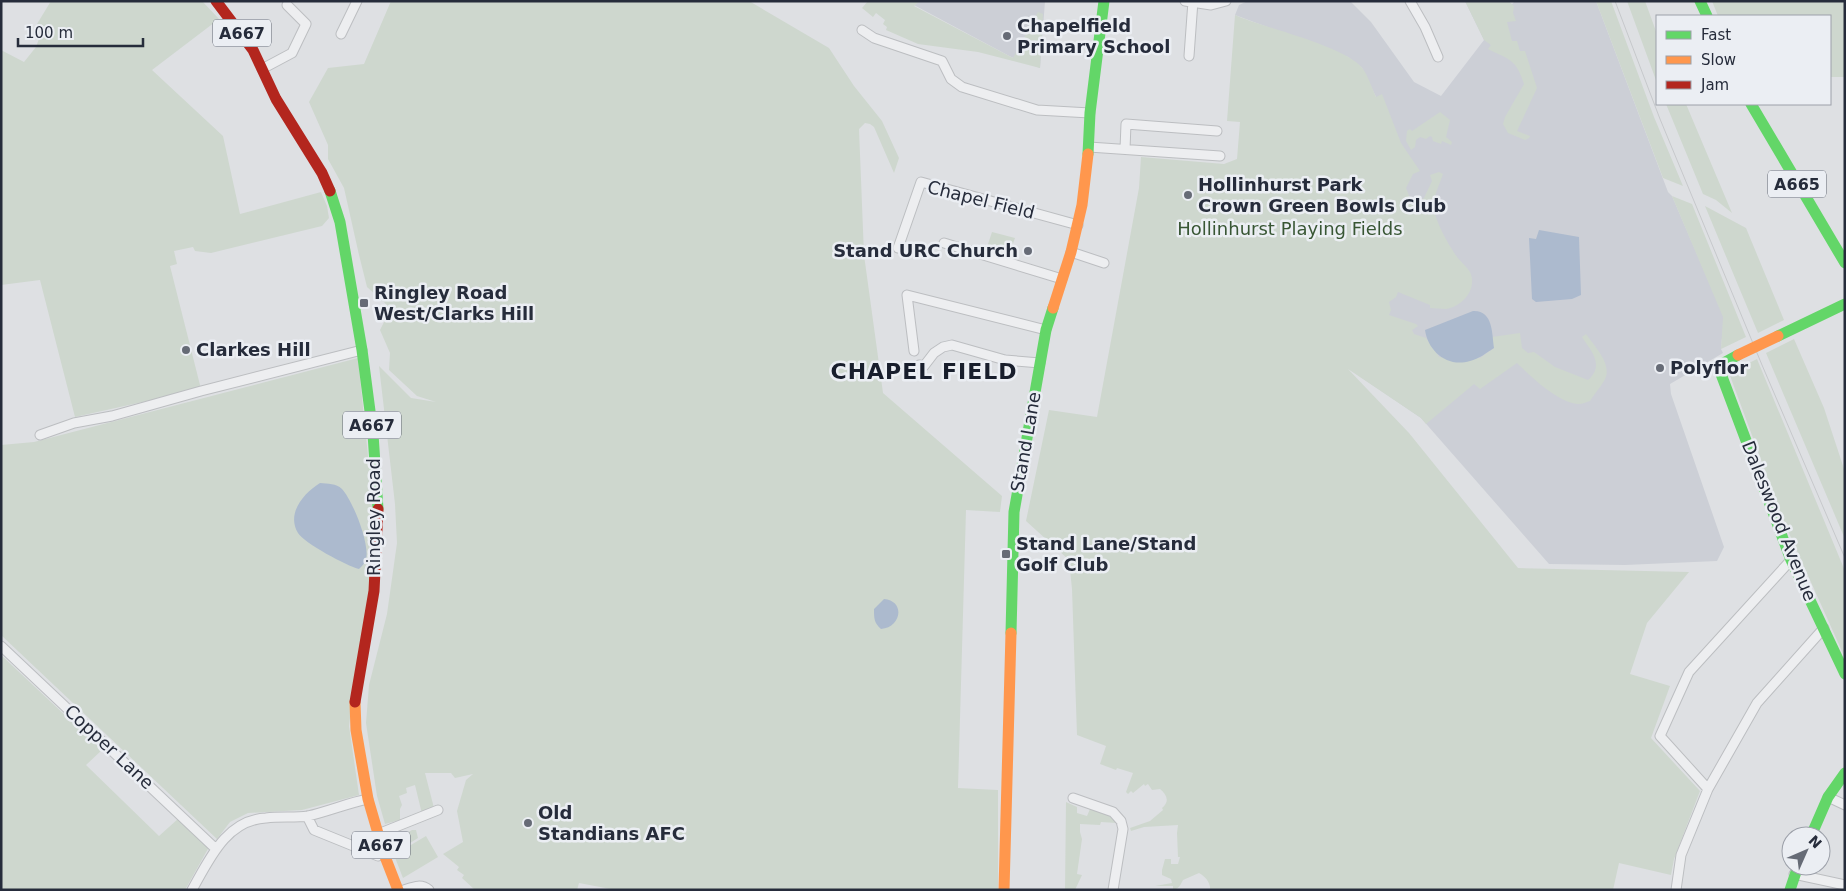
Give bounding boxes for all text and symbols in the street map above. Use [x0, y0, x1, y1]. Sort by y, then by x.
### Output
scale bar [18, 15, 142, 47]
place label: Chapelfield Primary School [1017, 15, 1170, 57]
legend [1656, 15, 1831, 105]
road number: A667 [213, 19, 271, 46]
text: 100 m [25, 24, 73, 42]
text: Fast [1701, 26, 1731, 44]
marker: Chapelfield Primary School [1001, 30, 1013, 42]
text: Slow [1701, 51, 1736, 69]
text: Jam [1700, 76, 1729, 94]
road number: A665 [1768, 170, 1826, 198]
place label: Hollinhurst Park Crown Green Bowls Club [1198, 174, 1446, 216]
street label: Chapel Field [925, 176, 1037, 223]
marker: Hollinhurst Park Crown Green Bowls Club [1182, 189, 1194, 201]
park label: Hollinhurst Playing Fields [1177, 218, 1403, 239]
place label: Stand URC Church [833, 240, 1018, 261]
marker: Stand URC Church [1022, 245, 1034, 257]
place label: Ringley Road West/Clarks Hill [374, 282, 534, 324]
marker: Ringley Road West/Clarks Hill [358, 297, 370, 309]
place label: Clarkes Hill [196, 339, 311, 360]
marker: Clarkes Hill [180, 344, 192, 356]
place label: Polyflor [1670, 357, 1748, 378]
district label: CHAPEL FIELD [831, 359, 1017, 384]
marker: Polyflor [1654, 362, 1666, 374]
street label: Stand Lane [1006, 390, 1045, 494]
road number: A667 [343, 412, 401, 438]
street label: Daleswood Avenue [1738, 438, 1821, 604]
street label: Ringley Road [363, 458, 384, 576]
place label: Stand Lane/Stand Golf Club [1016, 533, 1196, 575]
marker: Stand Lane/Stand Golf Club [1000, 548, 1012, 560]
street label: Copper Lane [60, 700, 158, 793]
place label: Old Standians AFC [538, 802, 685, 844]
marker: Old Standians AFC [522, 817, 534, 829]
north arrow [1781, 826, 1831, 876]
road number: A667 [352, 832, 410, 858]
text: N [1805, 832, 1825, 852]

